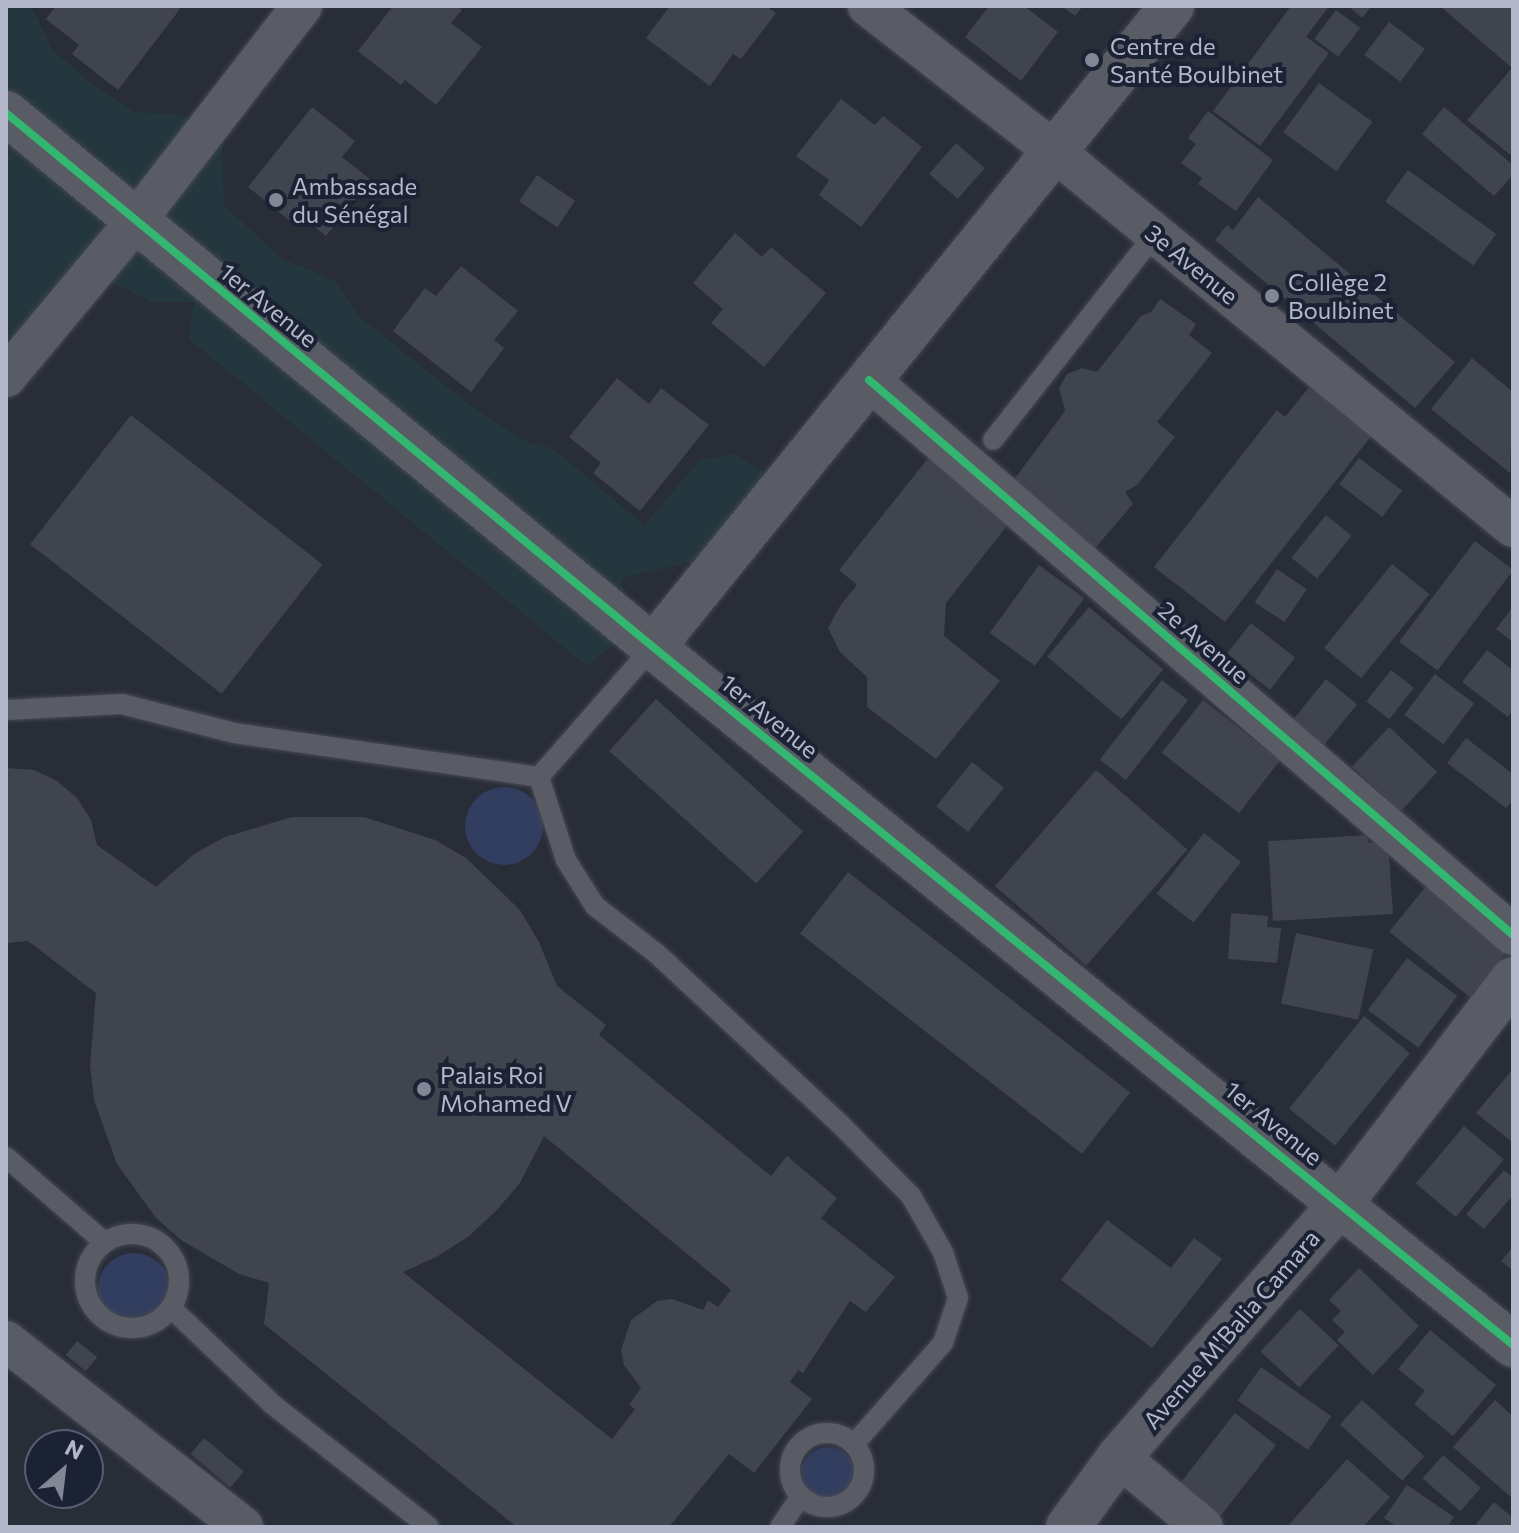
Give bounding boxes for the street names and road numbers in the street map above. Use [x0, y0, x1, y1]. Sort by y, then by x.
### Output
street label: 3e Avenue [1140, 218, 1244, 310]
street label: 1er Avenue [214, 257, 324, 353]
street label: 2e Avenue [1153, 595, 1255, 689]
street label: 1er Avenue [715, 668, 825, 764]
street label: 1er Avenue [1219, 1075, 1329, 1171]
street label: Avenue M'Balia Camara [1137, 1224, 1325, 1434]

